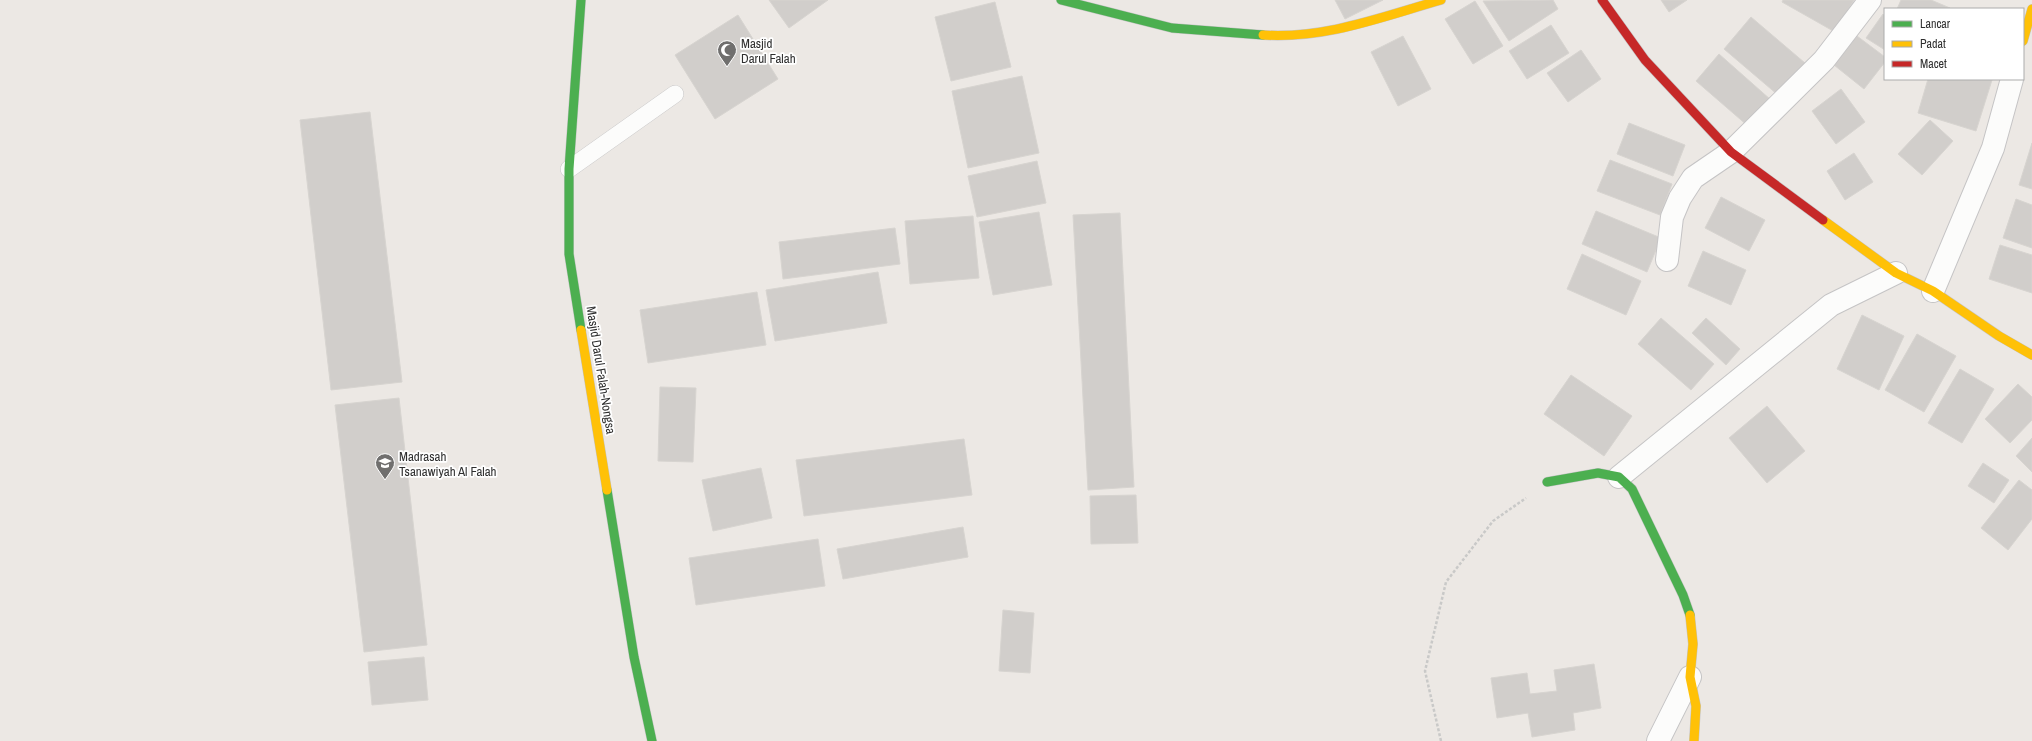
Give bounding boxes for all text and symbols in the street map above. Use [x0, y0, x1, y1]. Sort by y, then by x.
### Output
legend [1884, 8, 2024, 80]
text: Lancar [1920, 16, 1951, 32]
place label: Masjid Darul Falah [741, 35, 796, 67]
text: Padat [1920, 36, 1946, 52]
mosque icon: Masjid Darul Falah [716, 39, 738, 67]
text: Macet [1920, 56, 1947, 72]
street label: Masjid Darul Falah-Nongsa [582, 305, 620, 435]
place label: Madrasah Tsanawiyah Al Falah [399, 448, 497, 480]
school or university icon: Madrasah Tsanawiyah Al Falah [374, 452, 396, 480]

